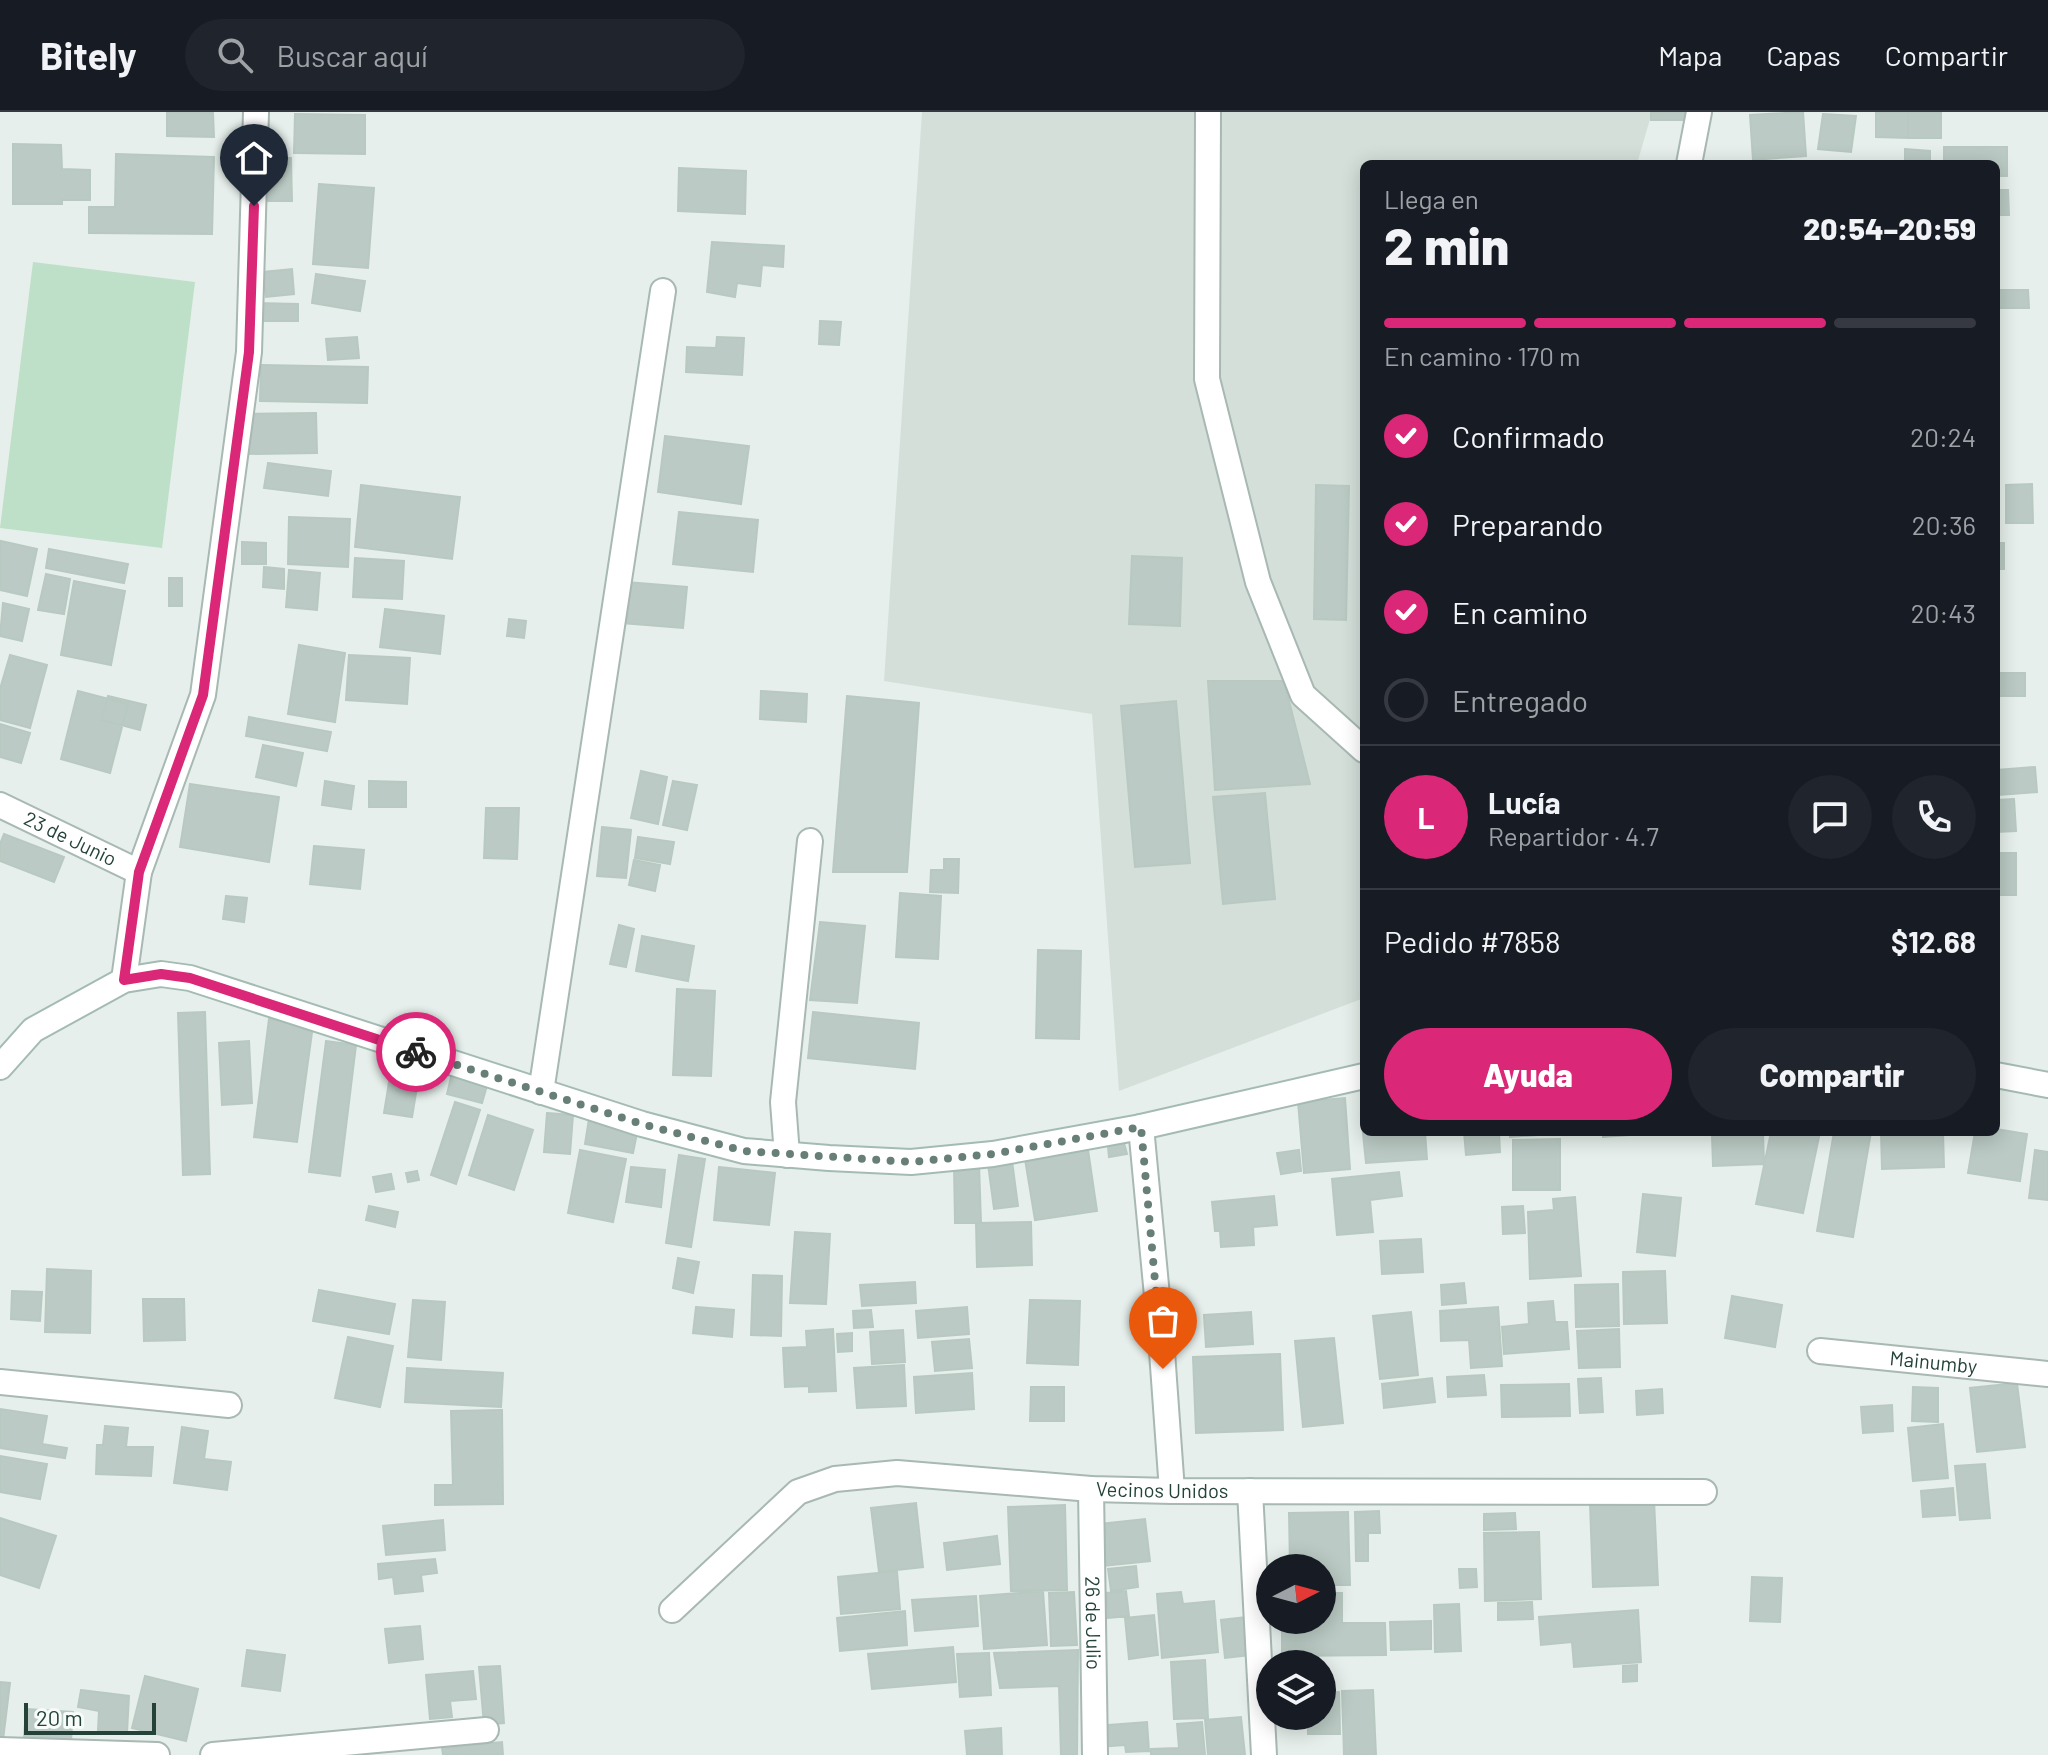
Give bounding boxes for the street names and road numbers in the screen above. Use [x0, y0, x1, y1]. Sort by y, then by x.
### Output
street label: 23 de Junio [21, 806, 121, 870]
street label: Mainumby [1889, 1345, 1978, 1378]
street label: Vecinos Unidos [1096, 1476, 1228, 1502]
street label: 26 de Julio [1081, 1576, 1107, 1670]

